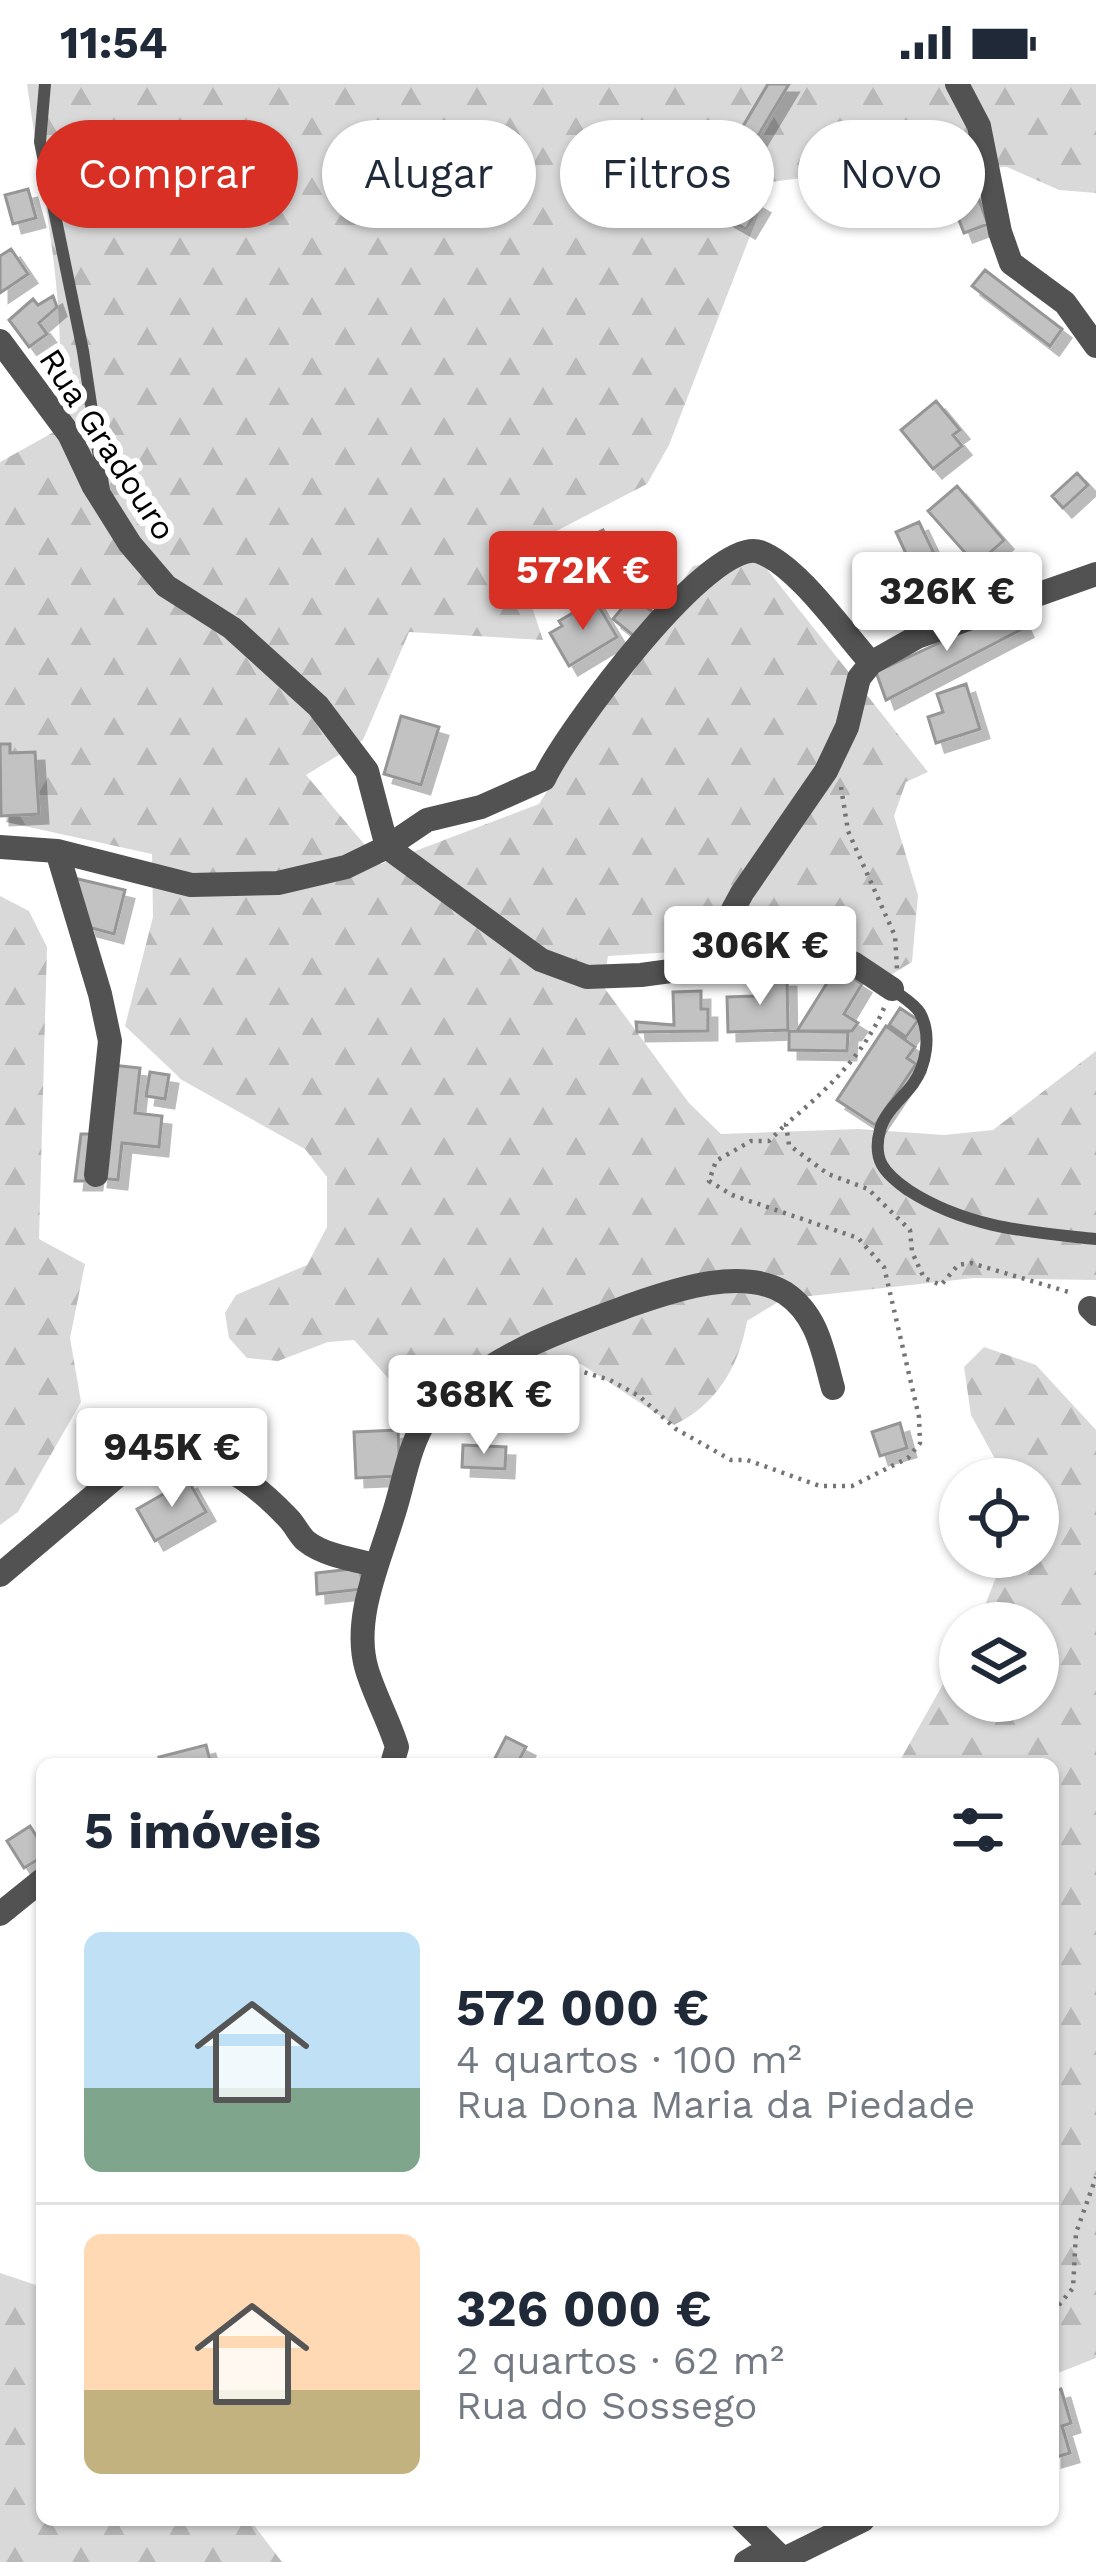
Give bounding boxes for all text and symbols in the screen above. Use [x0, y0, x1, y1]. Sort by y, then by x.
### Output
text: 11:54 [60, 16, 168, 69]
chip: Comprar [36, 120, 298, 228]
chip: Alugar [322, 120, 536, 228]
chip: Filtros [560, 120, 774, 228]
chip: Novo [798, 120, 985, 228]
street label: Rua Gradouro [31, 341, 184, 547]
pin: 572K € [485, 531, 681, 633]
text: 572K € [516, 547, 650, 592]
pin: 326K € [849, 552, 1045, 654]
text: 326K € [879, 568, 1015, 613]
pin: 306K € [662, 906, 858, 1008]
text: 306K € [691, 922, 829, 967]
pin: 368K € [386, 1355, 582, 1457]
text: 368K € [416, 1371, 552, 1416]
pin: 945K € [74, 1408, 270, 1510]
text: 945K € [103, 1424, 241, 1469]
map controls [939, 1458, 1059, 1722]
button: locate [939, 1458, 1059, 1578]
button: layers [939, 1602, 1059, 1722]
icon: filters [945, 1797, 1011, 1863]
text: 5 imóveis [84, 1801, 321, 1860]
text: 572 000 € [456, 1978, 709, 2037]
icon: home [180, 1980, 324, 2124]
text: 4 quartos · 100 m² [456, 2037, 802, 2082]
text: Rua Dona Maria da Piedade [456, 2082, 975, 2127]
text: 326 000 € [456, 2279, 712, 2338]
icon: home [180, 2282, 324, 2426]
text: 2 quartos · 62 m² [456, 2338, 784, 2383]
text: Rua do Sossego [456, 2383, 757, 2428]

